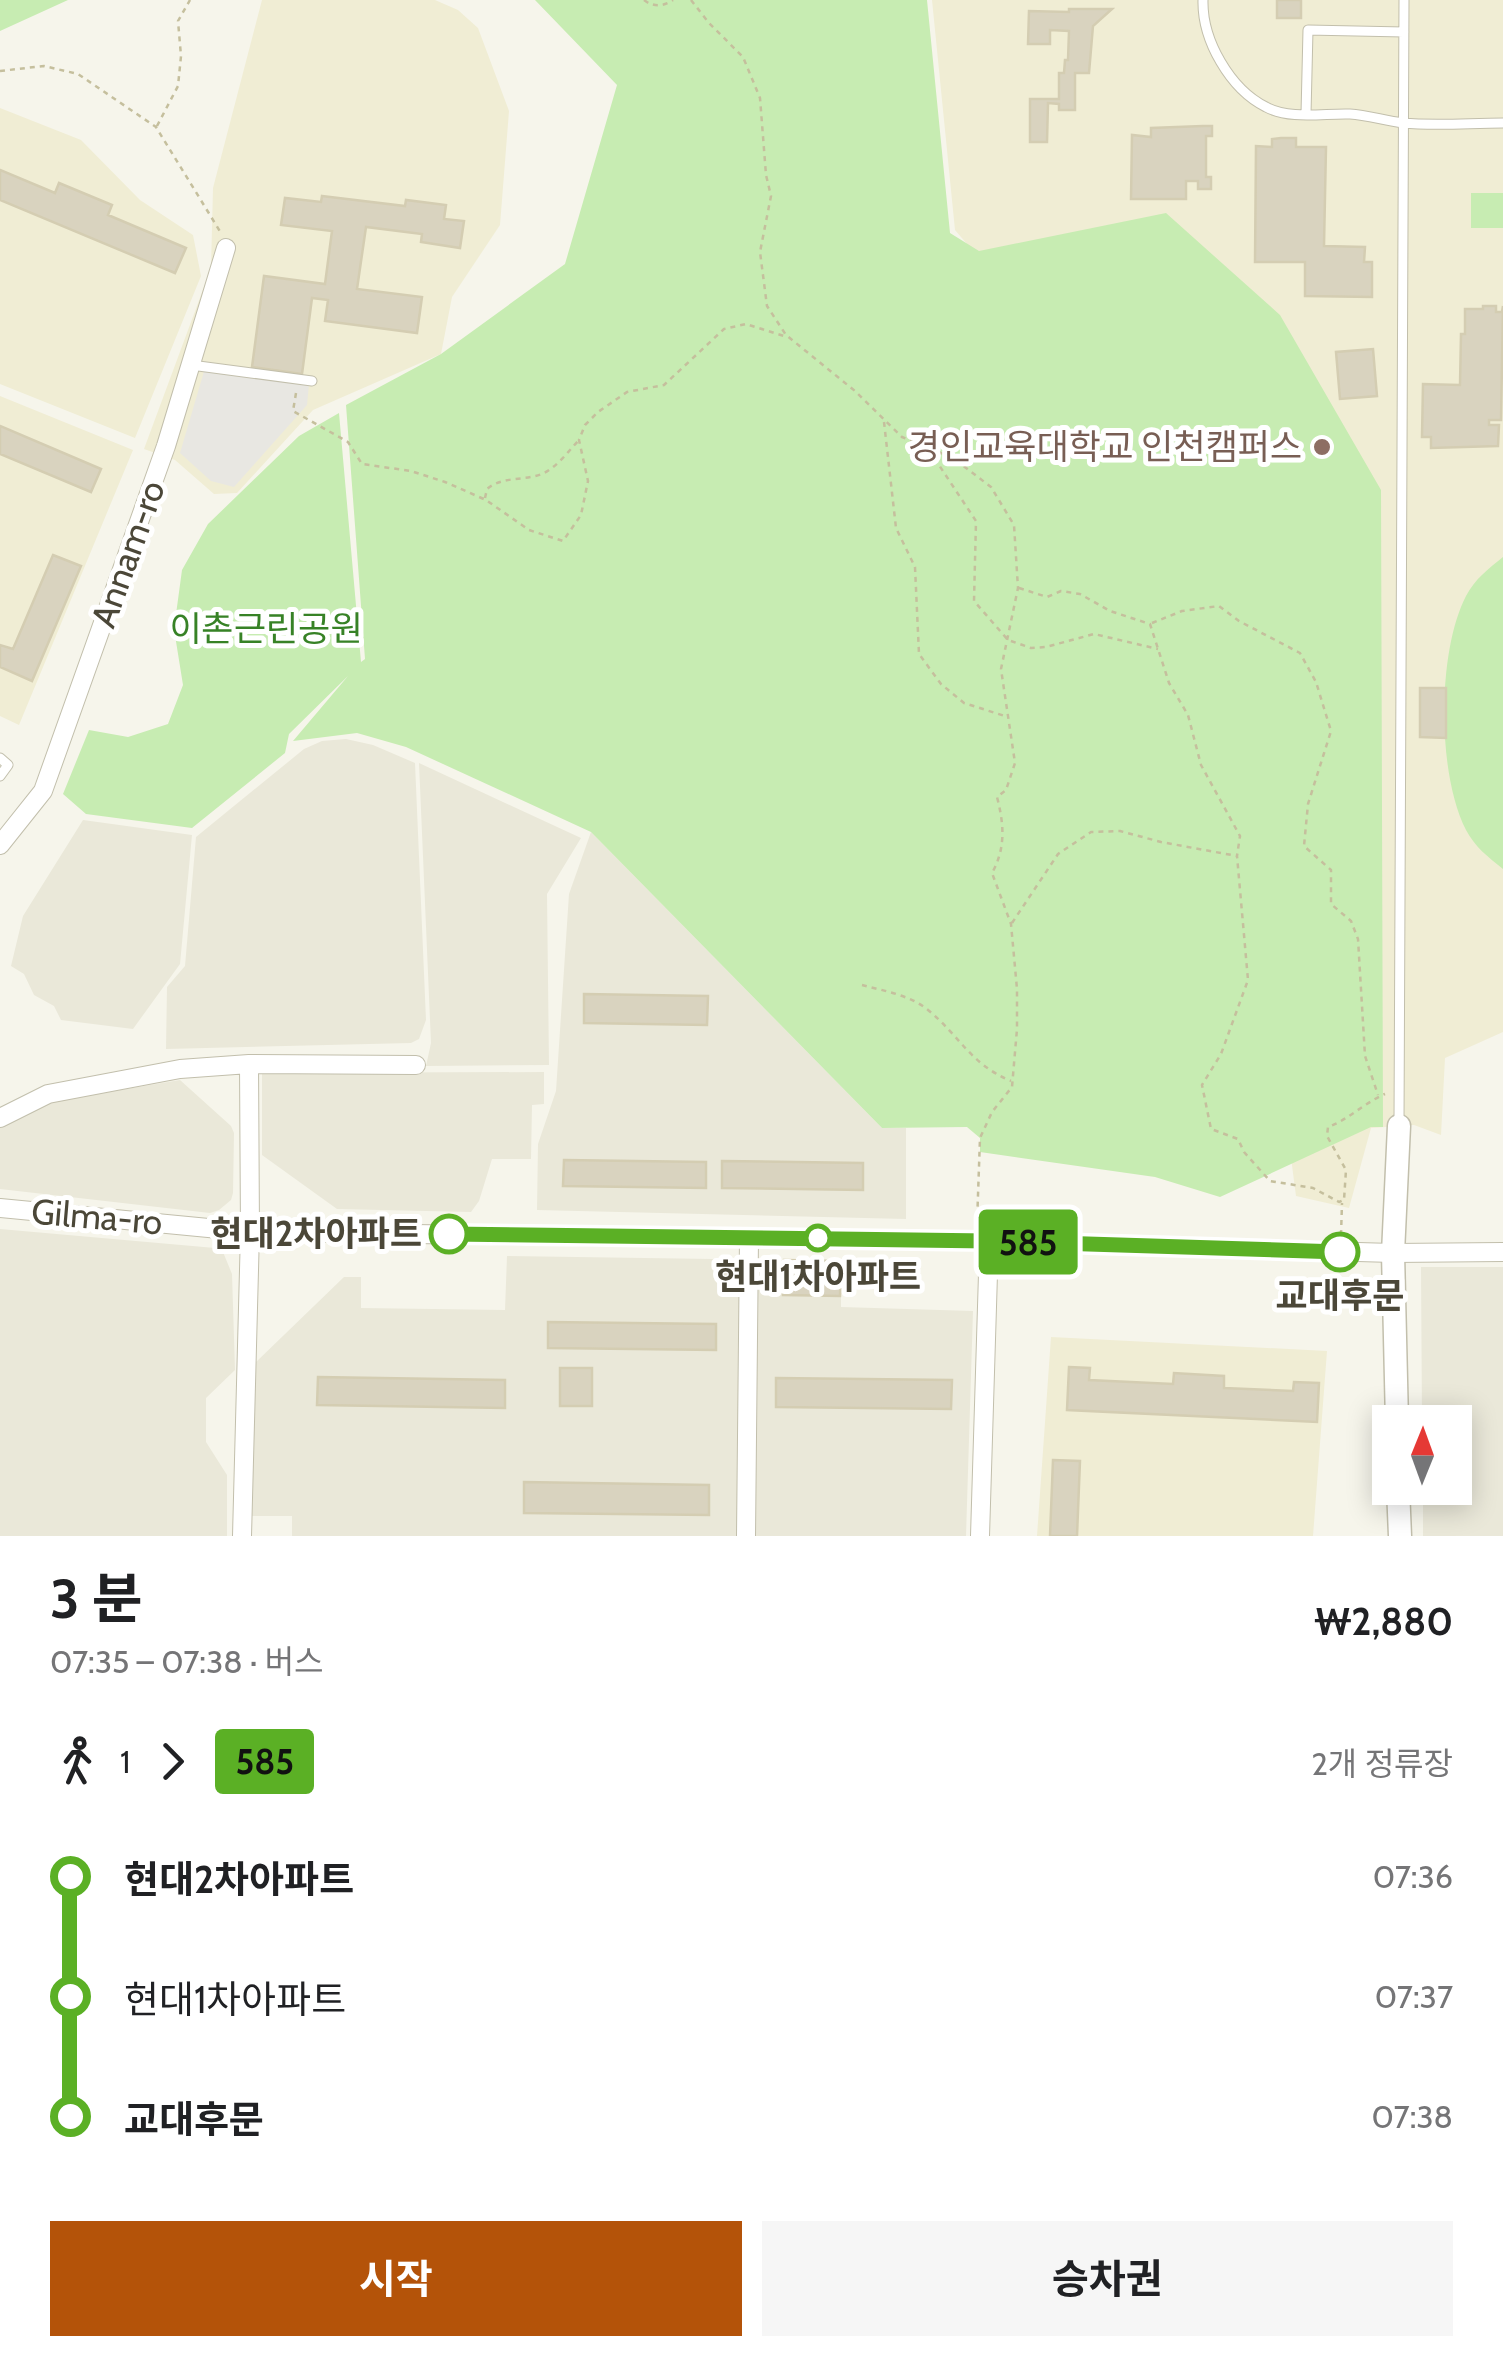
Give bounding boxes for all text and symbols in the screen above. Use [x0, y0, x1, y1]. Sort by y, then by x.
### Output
place label: 경인교육대학교 인천캠퍼스 [908, 425, 1302, 468]
marker: 경인교육대학교 인천캠퍼스 [1311, 436, 1333, 458]
street label: Annam-ro [81, 475, 174, 633]
park label: 이촌근린공원 [169, 607, 363, 650]
street label: Gilma-ro [30, 1189, 164, 1244]
line badge: 585 [970, 1210, 1086, 1274]
place label: 현대2차아파트 [210, 1212, 422, 1255]
marker: 현대2차아파트 [430, 1215, 468, 1253]
text: 585 [999, 1221, 1057, 1264]
marker: 현대1차아파트 [805, 1225, 831, 1251]
marker: 교대후문 [1321, 1233, 1359, 1271]
place label: 현대1차아파트 [715, 1255, 921, 1298]
place label: 교대후문 [1276, 1274, 1404, 1317]
north arrow [1372, 1405, 1472, 1505]
map controls [1372, 1405, 1472, 1505]
text: 3 분 [50, 1565, 143, 1632]
text: ₩2,880 [1315, 1598, 1453, 1645]
text: 07:35 – 07:38 · 버스 [50, 1642, 324, 1681]
icon: walk [50, 1734, 105, 1789]
icon: forward [145, 1734, 200, 1789]
text: 585 [235, 1740, 294, 1783]
text: 1 [120, 1742, 130, 1781]
text: 2개 정류장 [1311, 1744, 1453, 1783]
text: 현대2차아파트 [124, 1856, 354, 1903]
text: 07:36 [1373, 1857, 1453, 1896]
text: 현대1차아파트 [124, 1976, 346, 2023]
text: 07:37 [1375, 1977, 1453, 2016]
text: 교대후문 [124, 2096, 264, 2143]
text: 07:38 [1372, 2097, 1453, 2136]
button: 시작 [50, 2221, 742, 2336]
button: 승차권 [762, 2221, 1453, 2336]

